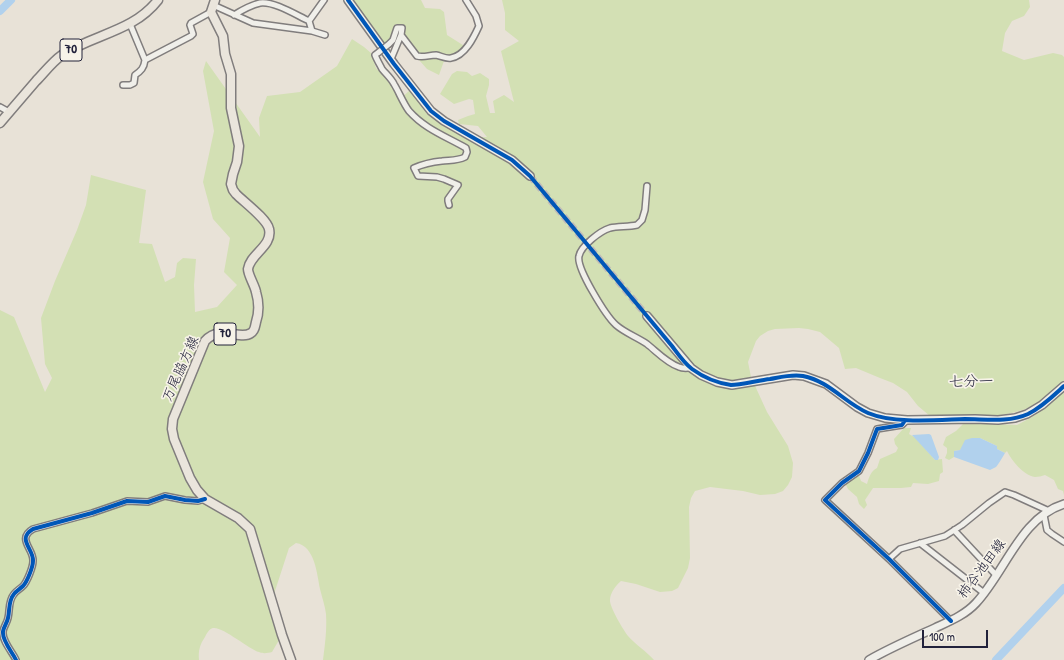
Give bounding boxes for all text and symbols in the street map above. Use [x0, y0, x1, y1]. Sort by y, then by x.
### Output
road number: 70 [60, 39, 82, 61]
road number: 70 [214, 323, 236, 345]
street label: 万尾脇方線 [159, 334, 203, 404]
district label: 七分一 [949, 373, 993, 391]
street label: 柿谷池田線 [954, 536, 1010, 602]
scale bar [924, 622, 990, 648]
text: 100 m [929, 628, 955, 645]

